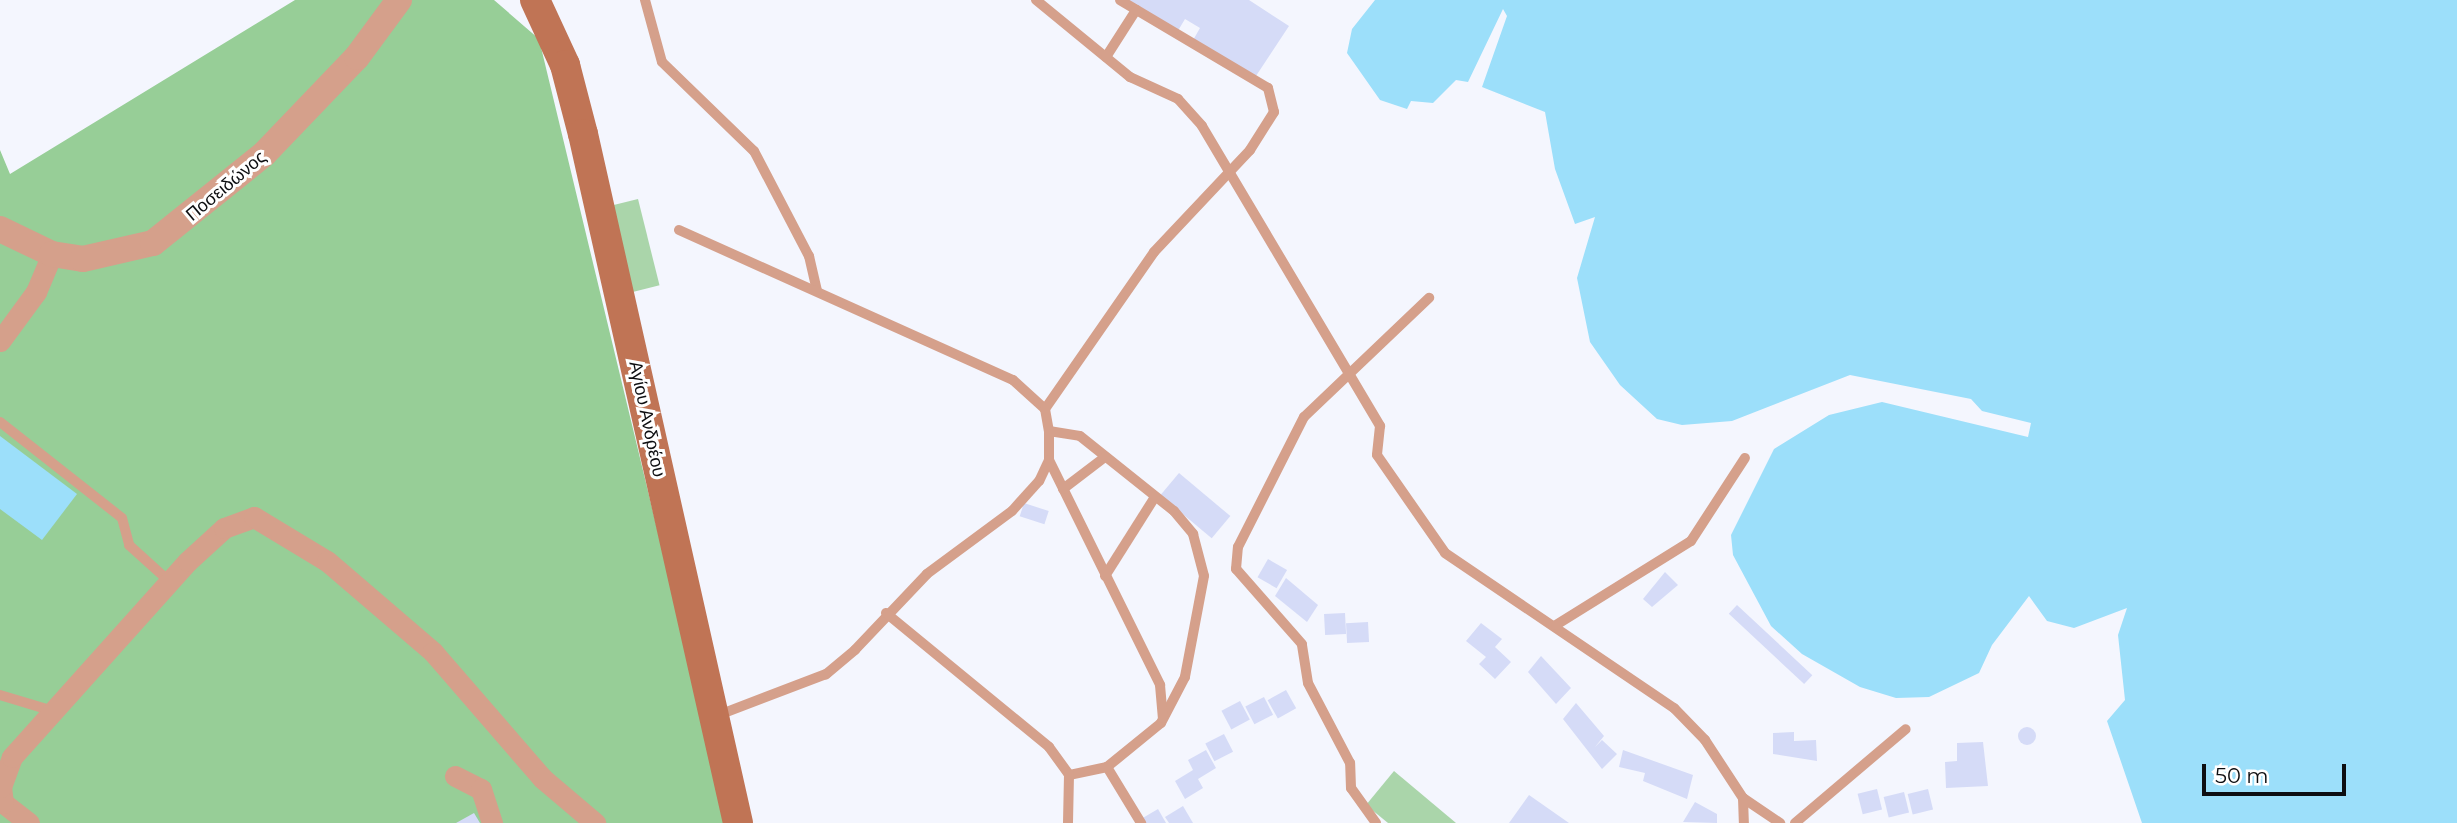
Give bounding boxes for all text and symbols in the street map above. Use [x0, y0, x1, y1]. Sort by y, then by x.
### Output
street label: Ποσειδώνος [182, 146, 270, 226]
street label: Αγίου Ανδρέου [624, 359, 670, 479]
scale bar [2205, 750, 2348, 794]
text: 50 m [2215, 763, 2269, 788]

